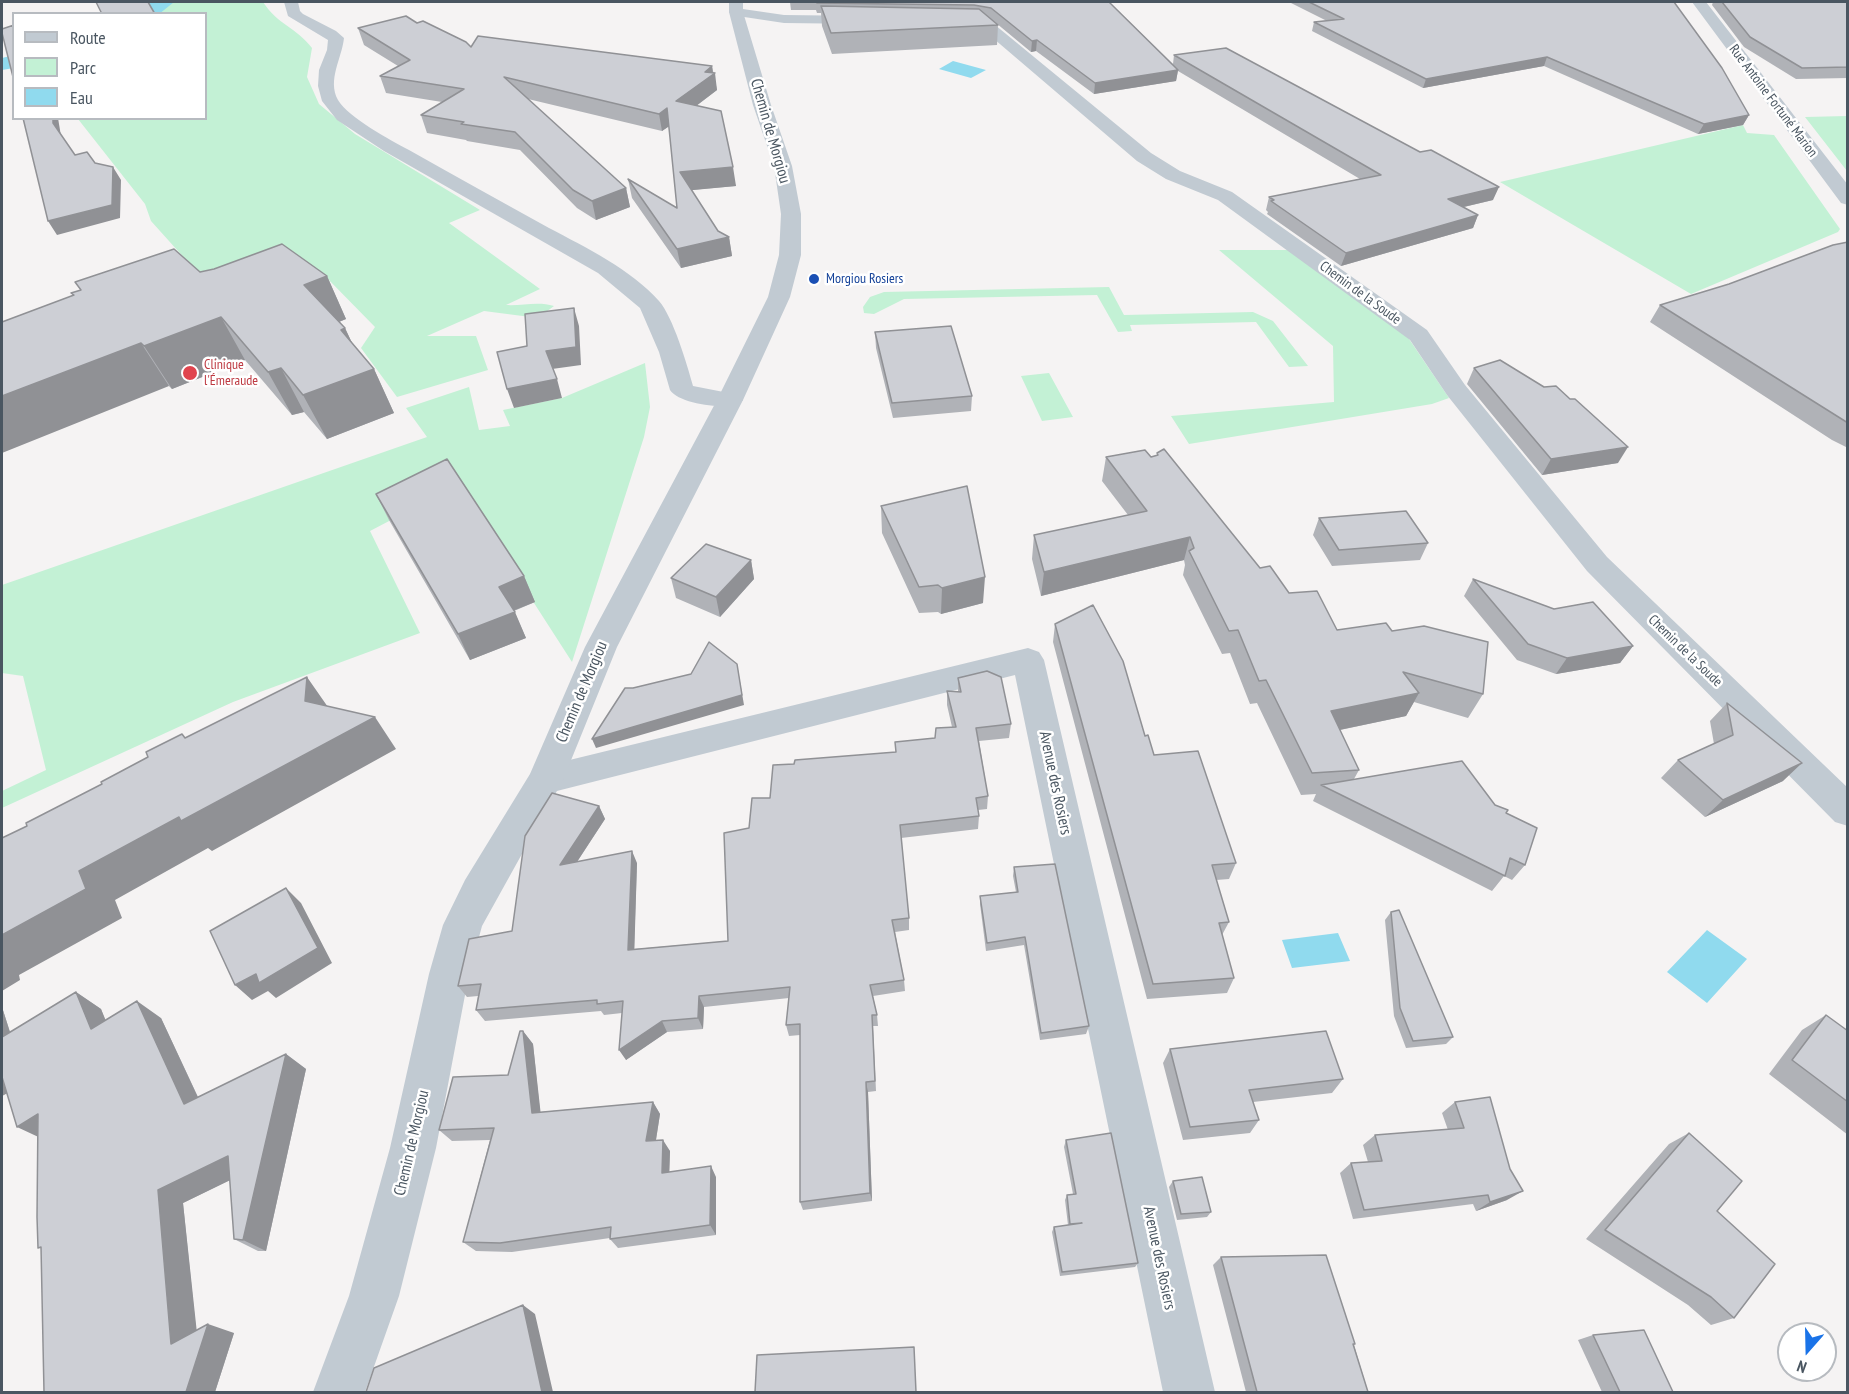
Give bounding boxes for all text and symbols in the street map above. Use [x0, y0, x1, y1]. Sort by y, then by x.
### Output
legend [12, 12, 207, 120]
text: Route [70, 26, 106, 49]
street label: Rue Antoine Fortuné Marion [1725, 41, 1821, 161]
text: Parc [70, 56, 96, 79]
street label: Chemin de Morgiou [746, 76, 794, 186]
text: Eau [70, 86, 93, 109]
street label: Chemin de la Soude [1316, 258, 1404, 328]
place label: Morgiou Rosiers [826, 271, 903, 287]
marker: Morgiou Rosiers [807, 272, 821, 286]
place label: Clinique l'Émeraude [204, 357, 258, 390]
marker: Clinique l'Émeraude [181, 364, 199, 382]
street label: Chemin de la Soude [1645, 612, 1725, 690]
street label: Chemin de Morgiou [552, 639, 612, 745]
street label: Avenue des Rosiers [1035, 729, 1075, 837]
street label: Chemin de Morgiou [391, 1088, 433, 1198]
street label: Avenue des Rosiers [1139, 1204, 1179, 1312]
north arrow [1777, 1322, 1837, 1382]
text: N [1794, 1356, 1809, 1378]

